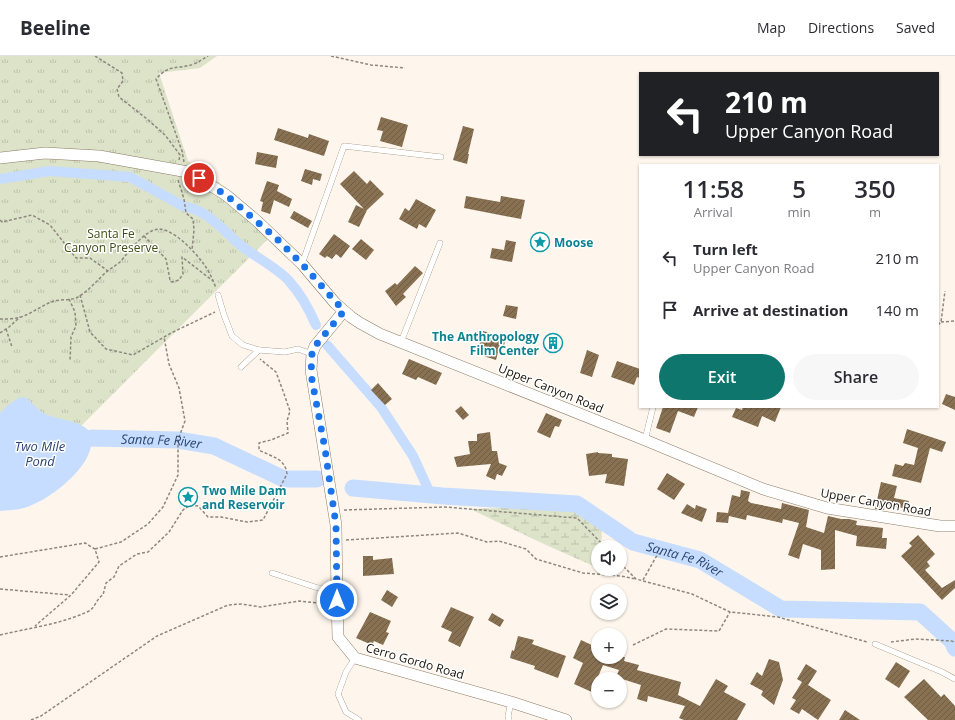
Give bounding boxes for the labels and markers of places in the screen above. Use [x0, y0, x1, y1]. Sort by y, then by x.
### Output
pin [182, 161, 216, 195]
place icon: Moose [529, 231, 551, 253]
place label: Moose [554, 234, 593, 251]
place label: The Anthropology Film Center [432, 328, 540, 359]
building icon: The Anthropology Film Center [542, 332, 564, 354]
place label: Two Mile Dam and Reservoir [202, 482, 287, 513]
place icon: Two Mile Dam and Reservoir [177, 486, 199, 508]

